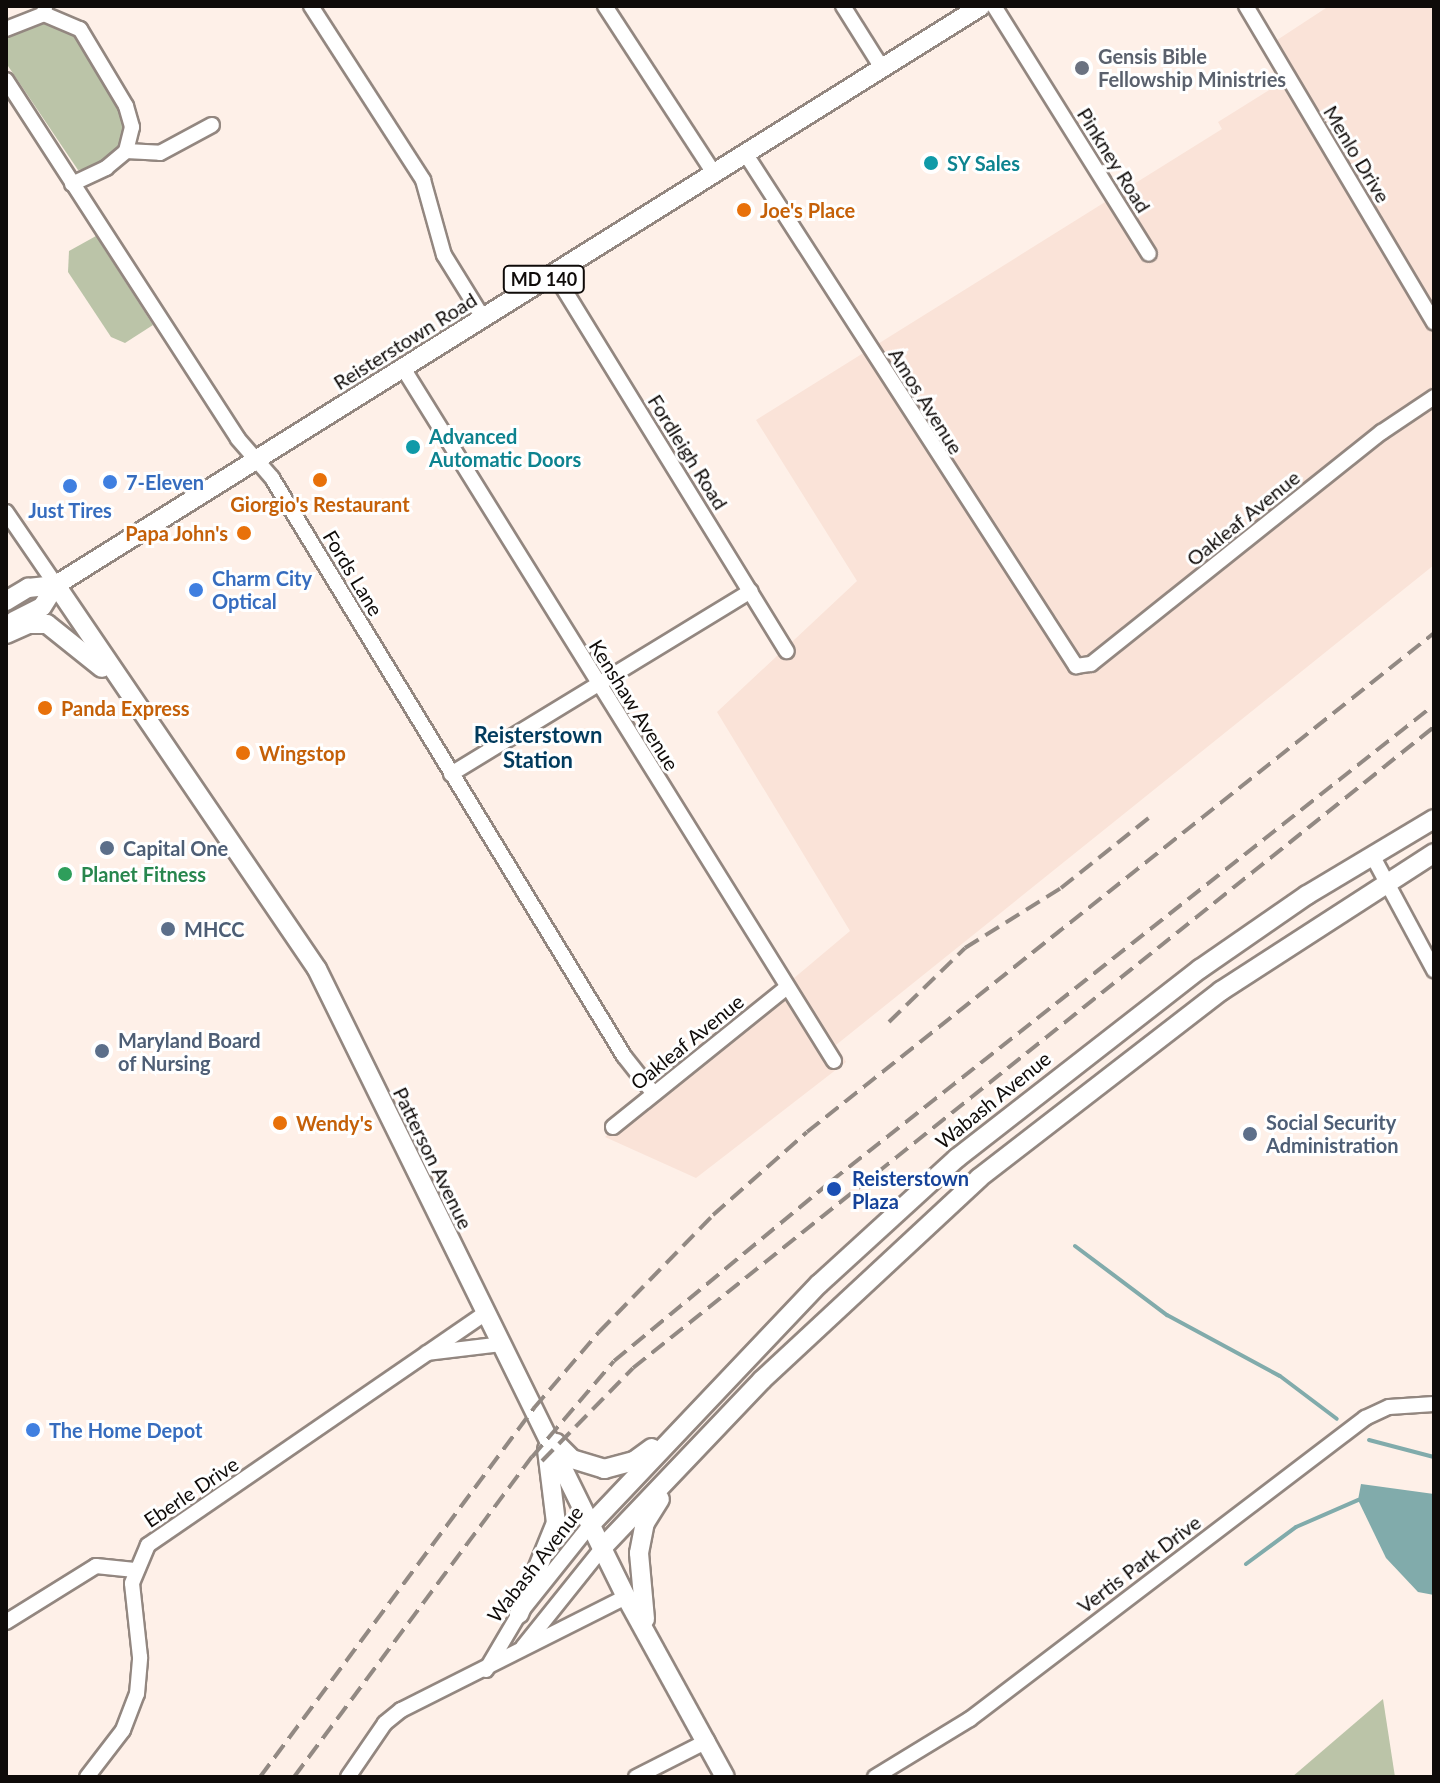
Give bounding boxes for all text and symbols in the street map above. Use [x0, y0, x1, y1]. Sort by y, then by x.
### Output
place label: Gensis Bible Fellowship Ministries [1098, 44, 1286, 91]
marker: Gensis Bible Fellowship Ministries [1073, 59, 1091, 77]
street label: Menlo Drive [1319, 101, 1395, 207]
street label: Pinkney Road [1072, 103, 1156, 217]
place label: SY Sales [947, 151, 1021, 175]
marker: SY Sales [922, 154, 940, 172]
place label: Joe's Place [760, 198, 855, 222]
marker: Joe's Place [735, 201, 753, 219]
road number: MD 140 [502, 265, 586, 293]
street label: Reisterstown Road [329, 287, 481, 395]
street label: Amos Avenue [884, 343, 968, 459]
street label: Fordleigh Road [643, 390, 733, 514]
place label: Advanced Automatic Doors [429, 424, 581, 471]
marker: Advanced Automatic Doors [404, 438, 422, 456]
street label: Oakleaf Avenue [1181, 465, 1305, 571]
place label: 7-Eleven [126, 470, 204, 494]
marker: Giorgio's Restaurant [311, 471, 329, 489]
marker: 7-Eleven [101, 473, 119, 491]
marker: Just Tires [61, 477, 79, 495]
place label: Giorgio's Restaurant [230, 492, 410, 516]
place label: Just Tires [28, 498, 112, 522]
place label: Papa John's [125, 521, 228, 545]
marker: Papa John's [235, 524, 253, 542]
street label: Fords Lane [318, 526, 388, 620]
place label: Charm City Optical [212, 566, 312, 613]
marker: Charm City Optical [187, 581, 205, 599]
street label: Kenshaw Avenue [584, 635, 684, 775]
place label: Panda Express [61, 696, 190, 720]
marker: Panda Express [36, 699, 54, 717]
district label: Reisterstown Station [474, 721, 602, 772]
place label: Wingstop [259, 741, 346, 765]
marker: Wingstop [234, 744, 252, 762]
place label: Capital One [123, 836, 228, 860]
marker: Capital One [98, 839, 116, 857]
place label: Planet Fitness [81, 862, 206, 886]
marker: Planet Fitness [56, 865, 74, 883]
place label: MHCC [184, 917, 244, 941]
marker: MHCC [159, 920, 177, 938]
street label: Oakleaf Avenue [625, 989, 749, 1095]
place label: Maryland Board of Nursing [118, 1028, 261, 1075]
marker: Maryland Board of Nursing [93, 1042, 111, 1060]
street label: Wabash Avenue [930, 1046, 1056, 1154]
street label: Patterson Avenue [388, 1083, 478, 1233]
place label: Social Security Administration [1266, 1110, 1398, 1157]
place label: Wendy's [296, 1111, 372, 1135]
marker: Wendy's [271, 1114, 289, 1132]
marker: Social Security Administration [1241, 1125, 1259, 1143]
place label: Reisterstown Plaza [852, 1166, 969, 1213]
marker: Reisterstown Plaza [823, 1178, 845, 1200]
place label: The Home Depot [49, 1418, 202, 1442]
marker: The Home Depot [24, 1421, 42, 1439]
street label: Eberle Drive [139, 1452, 243, 1532]
street label: Wabash Avenue [482, 1501, 588, 1627]
street label: Vertis Park Drive [1073, 1510, 1205, 1618]

